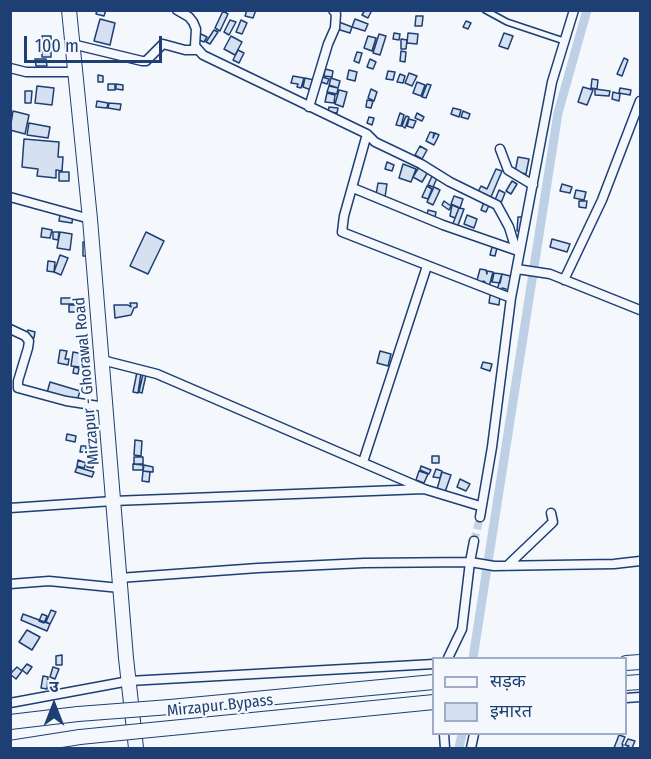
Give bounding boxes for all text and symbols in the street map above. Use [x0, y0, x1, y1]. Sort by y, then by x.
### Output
scale bar [27, 24, 165, 62]
text: 100 m [35, 35, 79, 57]
street label: Mirzapur - Ghorawal Road [70, 296, 104, 466]
legend [432, 657, 627, 735]
text: सड़क [490, 670, 526, 692]
north arrow [24, 675, 84, 735]
text: उ [49, 677, 59, 696]
street label: Mirzapur Bypass [166, 691, 274, 721]
text: इमारत [490, 700, 532, 722]

